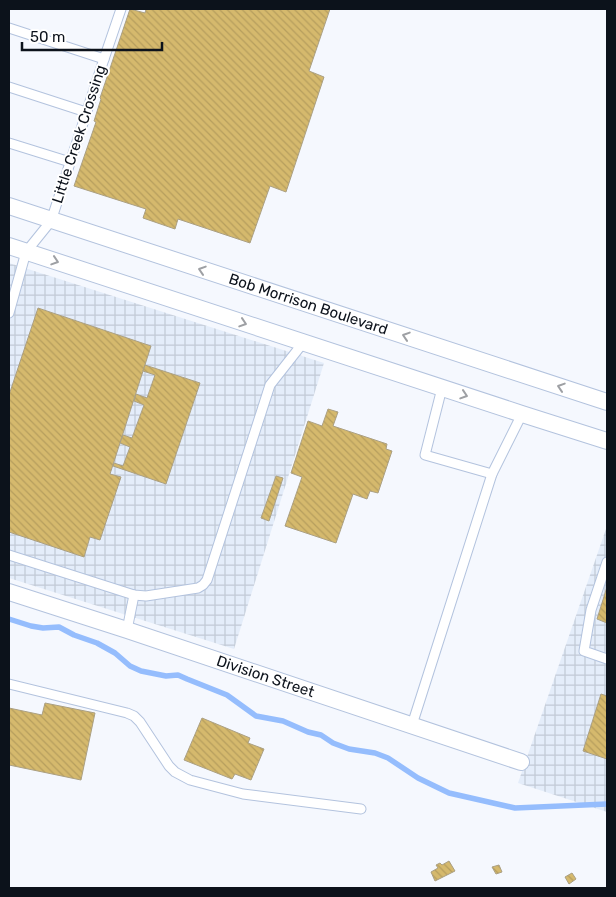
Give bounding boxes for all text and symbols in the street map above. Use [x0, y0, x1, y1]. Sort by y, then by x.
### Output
scale bar [22, 20, 162, 52]
text: 50 m [30, 28, 65, 46]
street label: Little Creek Crossing [48, 63, 110, 205]
one-way arrow [50, 256, 59, 266]
one-way arrow [198, 266, 207, 276]
street label: Bob Morrison Boulevard [227, 270, 390, 339]
one-way arrow [238, 317, 246, 327]
one-way arrow [403, 332, 411, 342]
one-way arrow [557, 382, 566, 392]
one-way arrow [459, 390, 467, 400]
street label: Division Street [214, 652, 317, 701]

